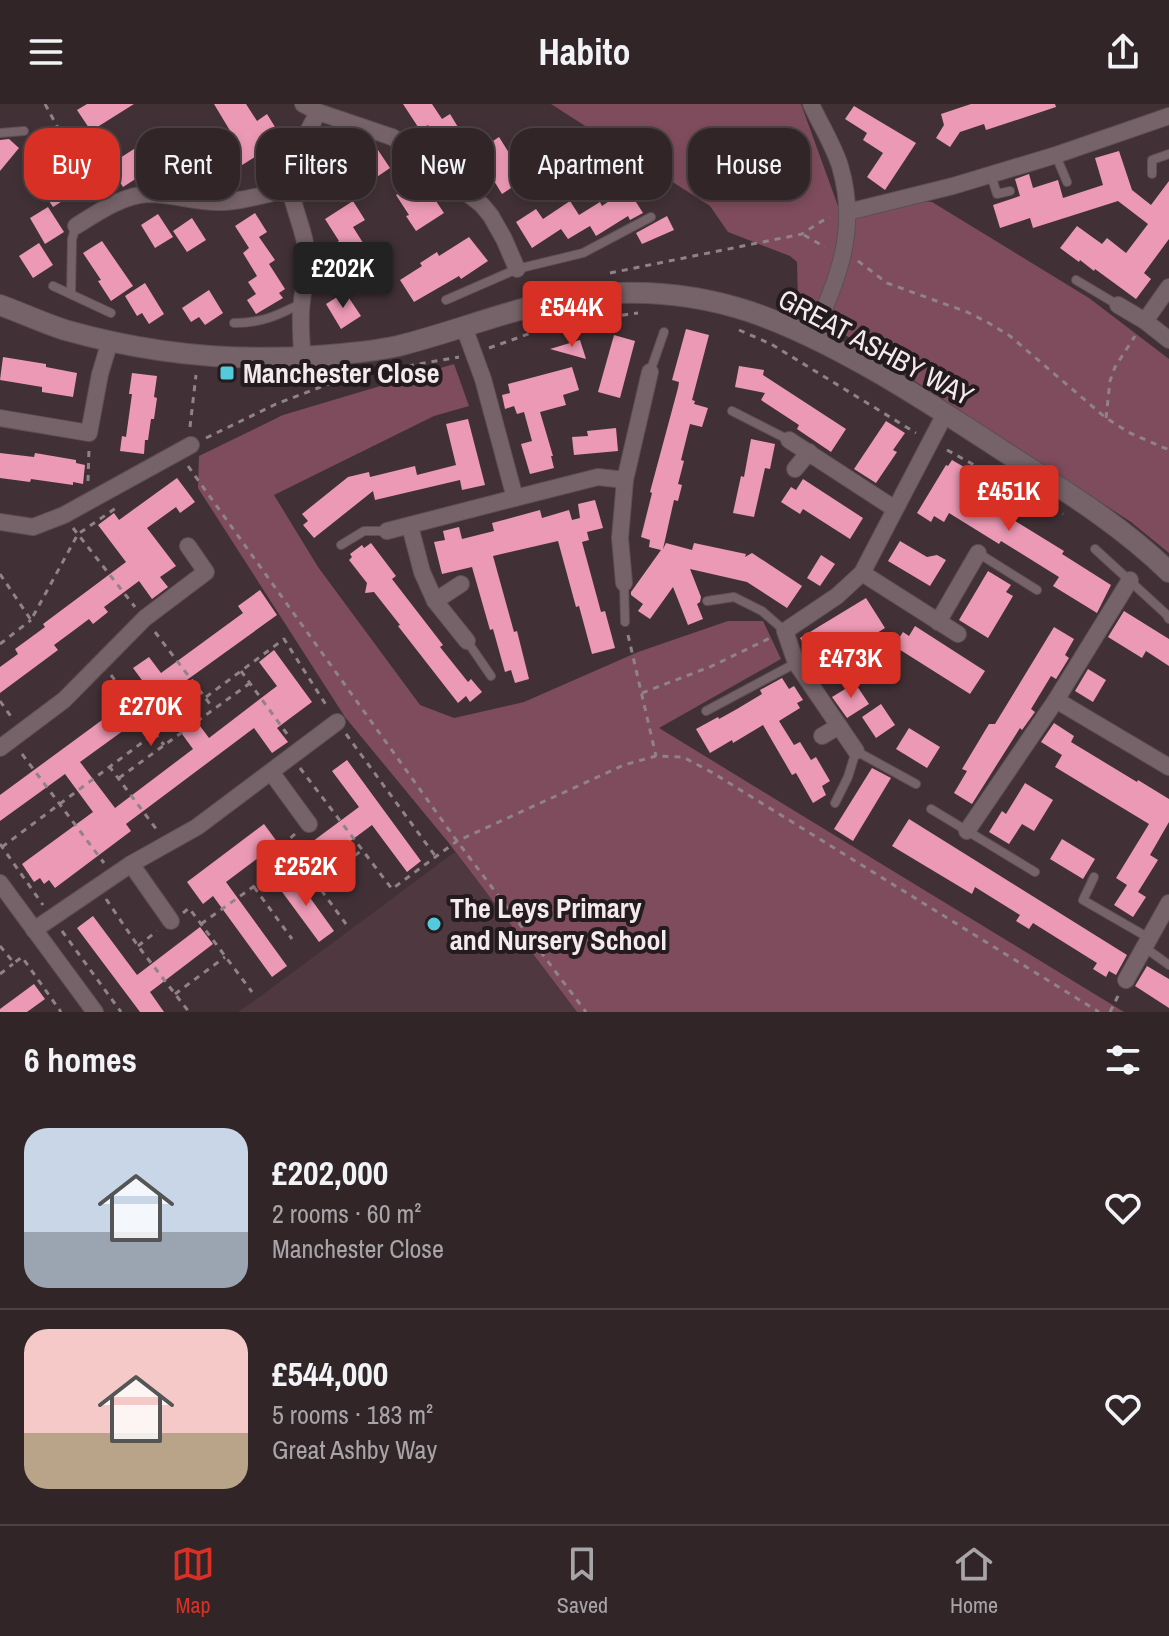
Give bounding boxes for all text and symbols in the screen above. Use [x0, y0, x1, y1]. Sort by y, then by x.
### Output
text: Habito [539, 28, 630, 76]
icon: menu [24, 30, 68, 74]
icon: share [1101, 30, 1145, 74]
chip: Buy [24, 128, 120, 200]
chip: Rent [136, 128, 240, 200]
chip: Filters [256, 128, 376, 200]
chip: New [392, 128, 494, 200]
chip: Apartment [510, 128, 672, 200]
chip: House [688, 128, 810, 200]
pin: £202K [287, 242, 399, 310]
text: £202K [312, 250, 374, 285]
street label: GREAT ASHBY WAY [772, 280, 981, 415]
pin: £544K [516, 281, 628, 349]
text: £544K [541, 289, 603, 324]
place label: Manchester Close [243, 354, 440, 392]
marker: Manchester Close [218, 364, 236, 382]
pin: £451K [953, 465, 1065, 533]
text: £451K [978, 473, 1040, 508]
pin: £473K [795, 632, 907, 700]
text: £473K [820, 640, 882, 675]
pin: £270K [95, 680, 207, 748]
text: £270K [120, 688, 182, 723]
pin: £252K [250, 840, 362, 908]
text: £252K [275, 848, 337, 883]
place label: The Leys Primary and Nursery School [450, 889, 667, 959]
marker: The Leys Primary and Nursery School [425, 915, 443, 933]
text: 6 homes [24, 1037, 137, 1083]
icon: filters [1101, 1038, 1145, 1082]
text: £202,000 [272, 1150, 388, 1196]
icon: home [88, 1160, 184, 1256]
icon: heart [1101, 1186, 1145, 1230]
text: 2 rooms · 60 m² [272, 1196, 421, 1231]
text: Manchester Close [272, 1231, 444, 1266]
text: £544,000 [272, 1351, 388, 1397]
icon: home [88, 1361, 184, 1457]
icon: heart [1101, 1387, 1145, 1431]
text: 5 rooms · 183 m² [272, 1397, 433, 1432]
text: Great Ashby Way [272, 1432, 437, 1467]
tab: Map [171, 1542, 215, 1620]
tab: Saved [557, 1542, 608, 1620]
tab: Home [950, 1542, 998, 1620]

